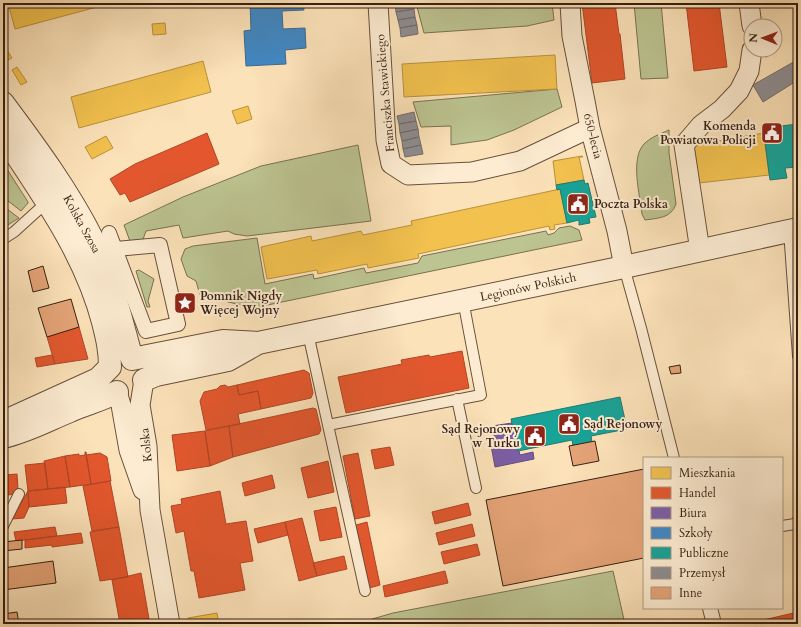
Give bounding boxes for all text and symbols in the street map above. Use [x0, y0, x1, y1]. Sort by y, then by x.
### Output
north arrow [743, 18, 783, 58]
text: N [746, 32, 761, 43]
street label: Franciszka Stawickiego [372, 33, 398, 153]
street label: 650-lecia [580, 112, 607, 161]
place label: Komenda Powiatowa Policji [660, 118, 756, 148]
public building icon: Komenda Powiatowa Policji [759, 120, 785, 146]
public building icon: Poczta Polska [565, 191, 591, 217]
street label: Kolska Szosa [59, 192, 105, 257]
place label: Poczta Polska [594, 196, 668, 212]
street label: Legionów Polskich [478, 269, 578, 305]
place label: Pomnik Nigdy Więcej Wojny [199, 288, 282, 318]
place icon: Pomnik Nigdy Więcej Wojny [172, 290, 198, 316]
public building icon: Sąd Rejonowy [556, 411, 582, 437]
place label: Sąd Rejonowy [584, 416, 662, 432]
place label: Sąd Rejonowy w Turku [442, 421, 520, 451]
public building icon: Sąd Rejonowy w Turku [522, 423, 548, 449]
street label: Kolska [136, 426, 156, 463]
legend [643, 457, 783, 609]
text: Mieszkania [679, 465, 736, 481]
text: Handel [679, 485, 716, 501]
text: Biura [679, 505, 707, 521]
text: Szkoły [679, 525, 714, 541]
text: Publiczne [679, 545, 729, 561]
text: Przemysł [679, 565, 726, 581]
text: Inne [679, 585, 702, 601]

